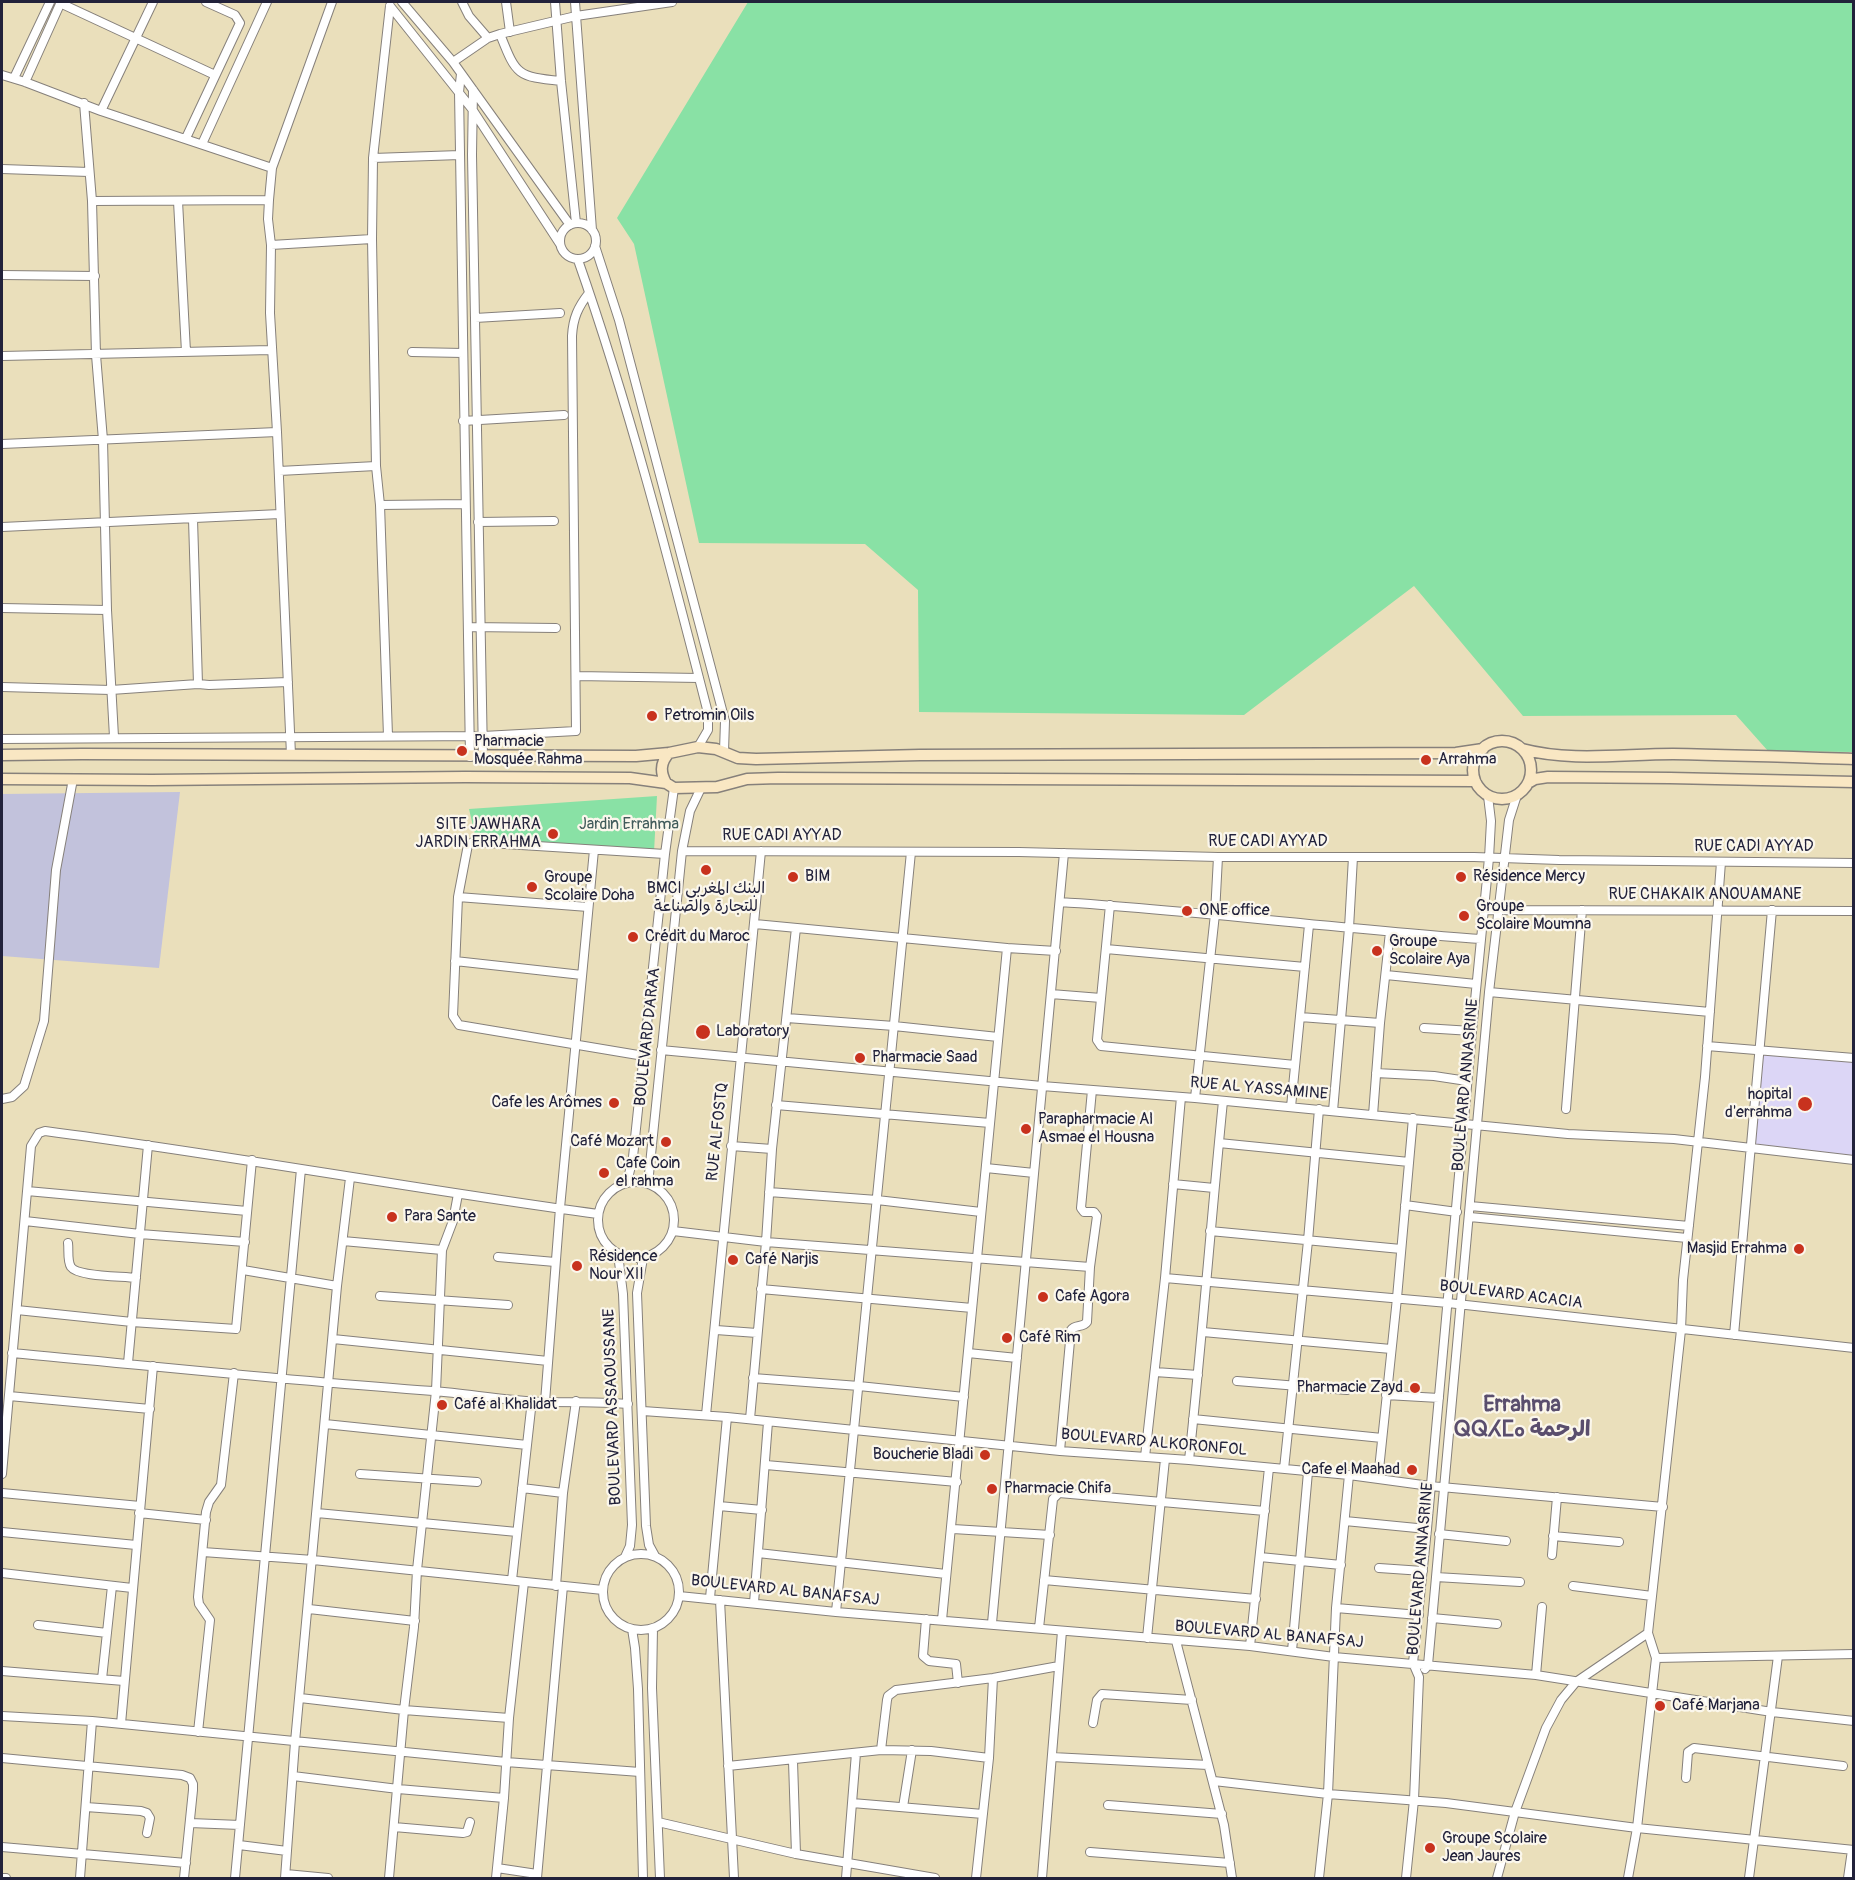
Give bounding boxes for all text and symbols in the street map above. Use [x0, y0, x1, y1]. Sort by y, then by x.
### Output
place label: Petromin Oils [664, 706, 754, 726]
marker: Petromin Oils [645, 709, 659, 723]
place label: Pharmacie Mosquée Rahma [474, 732, 583, 770]
marker: Pharmacie Mosquée Rahma [455, 744, 469, 758]
place label: Arrahma [1438, 750, 1496, 770]
marker: Arrahma [1419, 753, 1433, 767]
place label: SITE JAWHARA JARDIN ERRAHMA [416, 815, 541, 853]
park label: Jardin Errahma [579, 815, 679, 835]
street label: RUE CADI AYYAD [722, 826, 842, 846]
marker: SITE JAWHARA JARDIN ERRAHMA [546, 827, 560, 841]
street label: RUE CADI AYYAD [1208, 832, 1328, 852]
street label: RUE CADI AYYAD [1694, 837, 1814, 857]
marker: BMCI البنك المغربي للتجارة والصناعة [699, 863, 713, 877]
place label: BIM [805, 867, 830, 887]
place label: Résidence Mercy [1473, 867, 1585, 887]
place label: Groupe Scolaire Doha [544, 868, 634, 906]
marker: BIM [786, 870, 800, 884]
marker: Résidence Mercy [1454, 870, 1468, 884]
place label: BMCI البنك المغربي للتجارة والصناعة [647, 879, 765, 917]
marker: Groupe Scolaire Doha [525, 880, 539, 894]
street label: RUE CHAKAIK ANOUAMANE [1608, 885, 1802, 905]
place label: Groupe Scolaire Moumna [1476, 897, 1591, 935]
place label: ONE office [1199, 901, 1270, 921]
marker: ONE office [1180, 904, 1194, 918]
marker: Groupe Scolaire Moumna [1457, 909, 1471, 923]
place label: Crédit du Maroc [645, 927, 750, 947]
marker: Crédit du Maroc [626, 930, 640, 944]
place label: Groupe Scolaire Aya [1389, 932, 1470, 970]
marker: Groupe Scolaire Aya [1370, 944, 1384, 958]
street label: BOULEVARD DARAA [631, 967, 665, 1107]
street label: BOULEVARD ANNASRINE [1449, 998, 1483, 1172]
place label: Laboratory [716, 1022, 789, 1042]
marker: Laboratory [694, 1023, 712, 1041]
place label: Pharmacie Saad [872, 1048, 978, 1068]
marker: Pharmacie Saad [853, 1051, 867, 1065]
street label: RUE AL YASSAMINE [1189, 1073, 1329, 1105]
street label: RUE ALFOSTQ [703, 1082, 733, 1182]
place label: hopital d'errahma [1725, 1085, 1792, 1123]
place label: Cafe les Arômes [491, 1093, 602, 1113]
marker: hopital d'errahma [1796, 1095, 1814, 1113]
marker: Cafe les Arômes [607, 1096, 621, 1110]
place label: Parapharmacie Al Asmae el Housna [1038, 1110, 1154, 1148]
marker: Parapharmacie Al Asmae el Housna [1019, 1122, 1033, 1136]
place label: Café Mozart [570, 1132, 654, 1152]
marker: Café Mozart [659, 1135, 673, 1149]
place label: Cafe Coin el rahma [616, 1154, 680, 1192]
marker: Cafe Coin el rahma [597, 1166, 611, 1180]
place label: Para Sante [404, 1207, 476, 1227]
marker: Para Sante [385, 1210, 399, 1224]
place label: Masjid Errahma [1687, 1239, 1787, 1259]
marker: Masjid Errahma [1792, 1242, 1806, 1256]
place label: Résidence Nour XII [589, 1247, 657, 1285]
place label: Café Narjis [745, 1250, 818, 1270]
marker: Café Narjis [726, 1253, 740, 1267]
marker: Résidence Nour XII [570, 1259, 584, 1273]
street label: BOULEVARD ACACIA [1438, 1277, 1584, 1313]
place label: Cafe Agora [1055, 1287, 1129, 1307]
marker: Cafe Agora [1036, 1290, 1050, 1304]
street label: BOULEVARD ASSAOUSSANE [600, 1308, 626, 1506]
place label: Café Rim [1019, 1328, 1081, 1348]
marker: Café Rim [1000, 1331, 1014, 1345]
place label: Pharmacie Zayd [1297, 1378, 1403, 1398]
marker: Pharmacie Zayd [1408, 1381, 1422, 1395]
district label: Errahma ⵕⵕⵃⵎⴰ الرحمة [1453, 1392, 1591, 1444]
place label: Café al Khalidat [454, 1395, 557, 1415]
marker: Café al Khalidat [435, 1398, 449, 1412]
street label: BOULEVARD ALKORONFOL [1060, 1425, 1248, 1461]
place label: Boucherie Bladi [873, 1445, 973, 1465]
marker: Boucherie Bladi [978, 1448, 992, 1462]
place label: Cafe el Maahad [1301, 1460, 1400, 1480]
marker: Cafe el Maahad [1405, 1463, 1419, 1477]
place label: Pharmacie Chifa [1004, 1479, 1111, 1499]
marker: Pharmacie Chifa [985, 1482, 999, 1496]
street label: BOULEVARD ANNASRINE [1404, 1482, 1438, 1656]
street label: BOULEVARD AL BANAFSAJ [690, 1572, 880, 1610]
street label: BOULEVARD AL BANAFSAJ [1174, 1617, 1364, 1653]
place label: Café Marjana [1672, 1696, 1760, 1716]
marker: Café Marjana [1653, 1699, 1667, 1713]
place label: Groupe Scolaire Jean Jaures [1442, 1829, 1547, 1867]
marker: Groupe Scolaire Jean Jaures [1423, 1841, 1437, 1855]

